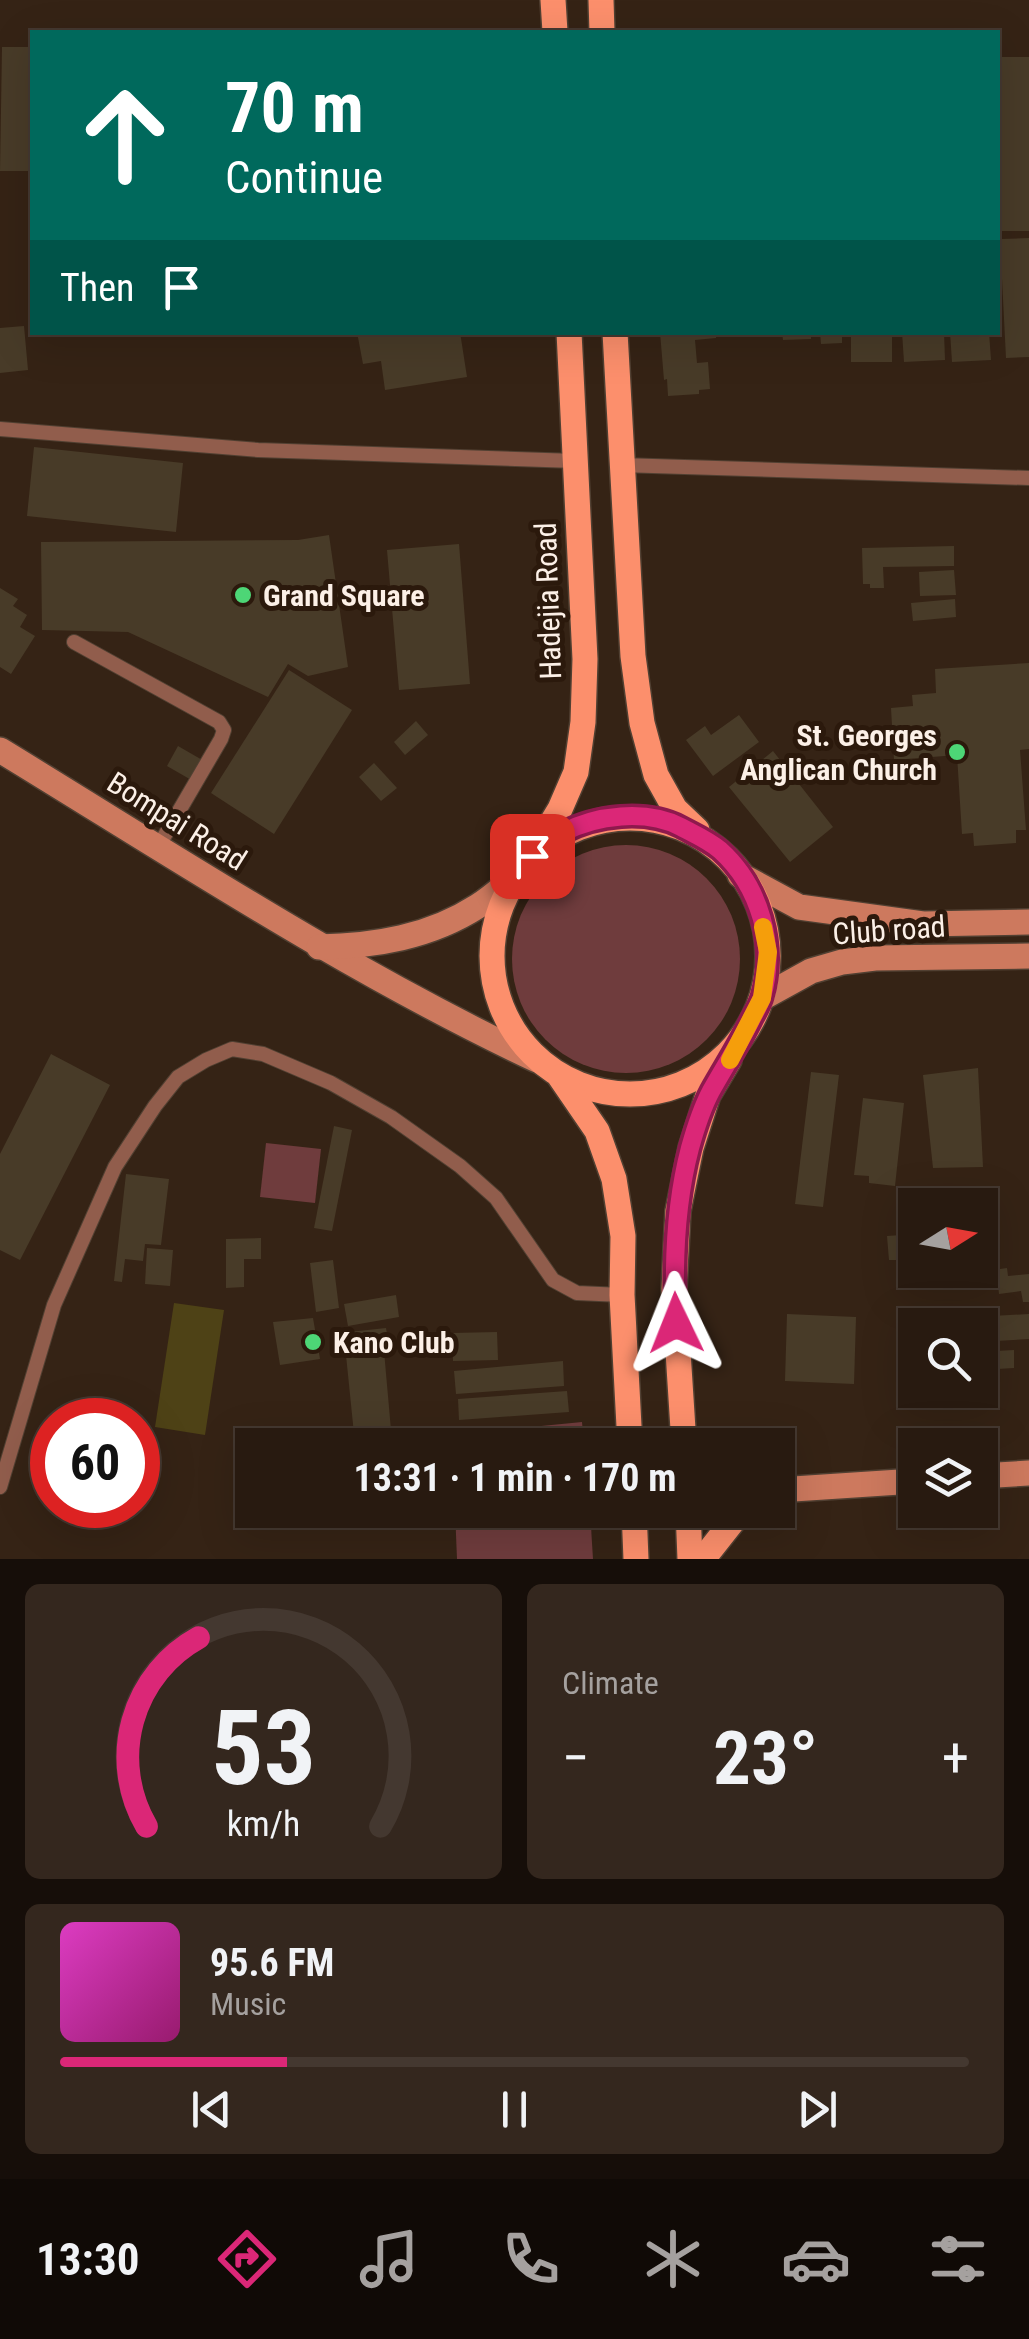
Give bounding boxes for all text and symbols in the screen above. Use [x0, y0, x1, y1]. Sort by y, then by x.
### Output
text: 70 m [225, 67, 364, 149]
icon: ahead [60, 70, 190, 200]
text: Continue [225, 151, 383, 204]
icon: arrive [154, 260, 209, 315]
text: Then [60, 266, 134, 310]
street label: Hadejia Road [528, 522, 568, 680]
place label: Grand Square [263, 578, 425, 613]
marker: Grand Square [232, 584, 254, 606]
place label: St. Georges Anglican Church [740, 718, 937, 787]
marker: St. Georges Anglican Church [946, 741, 968, 763]
street label: Bompai Road [101, 765, 253, 877]
pin [490, 814, 575, 899]
icon: arrive [505, 829, 560, 884]
street label: Club road [831, 909, 947, 951]
north arrow [898, 1188, 998, 1288]
map controls [898, 1188, 998, 1528]
position arrow [624, 1271, 728, 1375]
button: search [898, 1308, 998, 1408]
place label: Kano Club [333, 1325, 455, 1360]
marker: Kano Club [302, 1331, 324, 1353]
speed limit sign: 60 [30, 1398, 160, 1528]
button: layers [898, 1428, 998, 1528]
text: 13:31 · 1 min · 170 m [354, 1456, 676, 1500]
text: Climate [562, 1664, 659, 1702]
text: 53 [211, 1688, 316, 1809]
text: 23° [713, 1714, 818, 1802]
text: − [562, 1726, 590, 1790]
text: + [942, 1726, 969, 1790]
text: km/h [227, 1803, 300, 1845]
text: 95.6 FM [210, 1941, 334, 1985]
text: Music [210, 1985, 286, 2023]
icon: previous [184, 2082, 239, 2137]
icon: pause [487, 2082, 542, 2137]
icon: next [790, 2082, 845, 2137]
icon: directions [212, 2224, 282, 2294]
icon: music [354, 2224, 424, 2294]
icon: phone [496, 2224, 566, 2294]
icon: climate [638, 2224, 708, 2294]
icon: car [781, 2224, 851, 2294]
icon: filters [923, 2224, 993, 2294]
text: 13:30 [36, 2233, 139, 2286]

